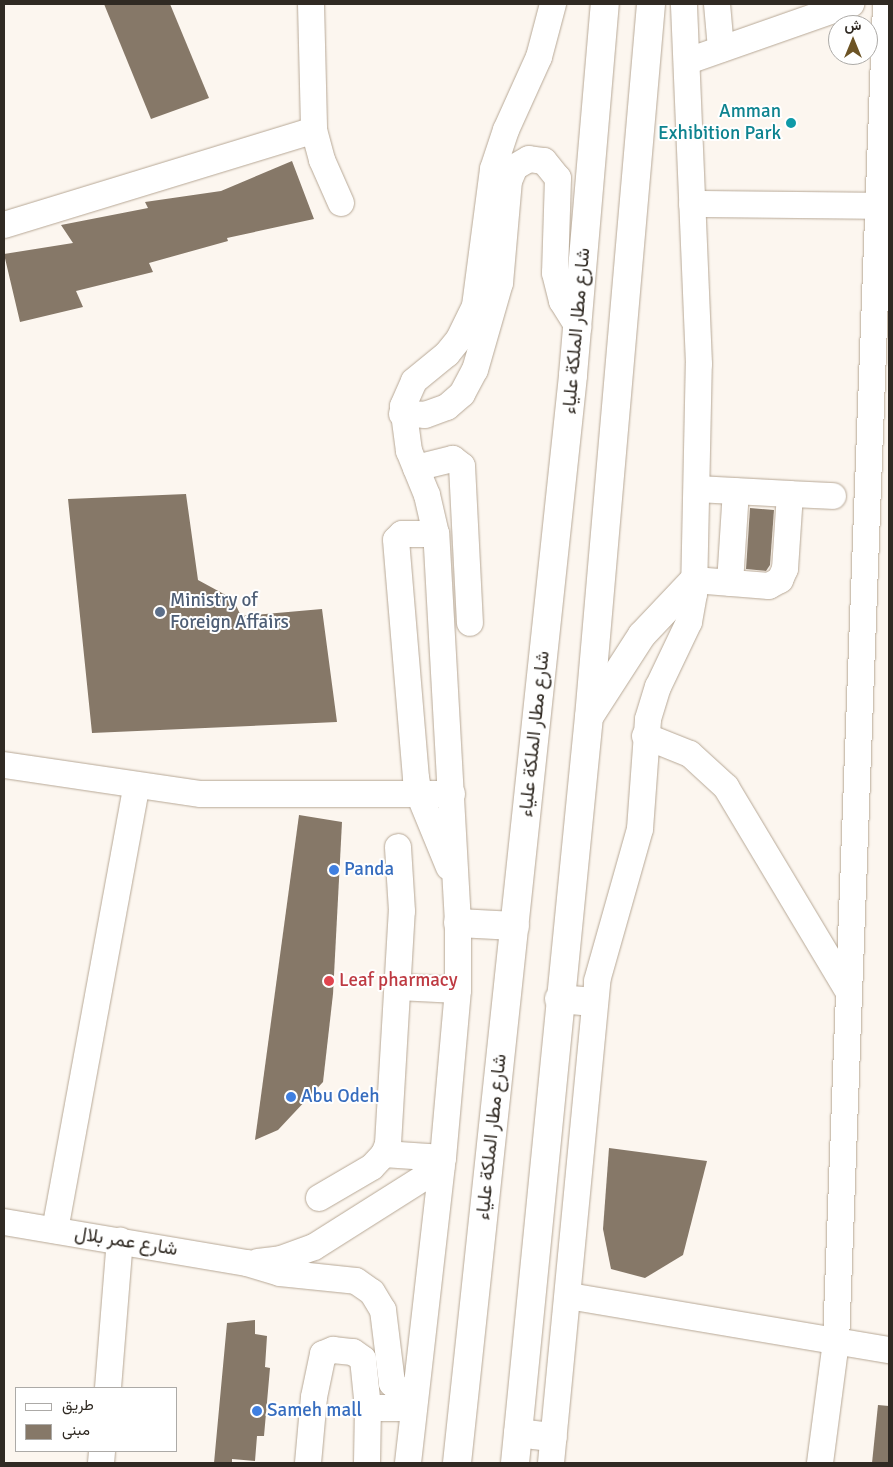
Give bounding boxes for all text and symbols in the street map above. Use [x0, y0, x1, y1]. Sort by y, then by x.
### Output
north arrow [828, 15, 878, 65]
text: ش [845, 17, 861, 34]
place label: Amman Exhibition Park [658, 101, 781, 145]
marker: Amman Exhibition Park [785, 117, 797, 129]
street label: شارع مطار الملكة علياء [558, 247, 596, 415]
place label: Ministry of Foreign Affairs [170, 590, 289, 634]
marker: Ministry of Foreign Affairs [154, 606, 166, 618]
street label: شارع مطار الملكة علياء [515, 650, 555, 818]
place label: Panda [344, 859, 394, 881]
marker: Panda [328, 864, 340, 876]
place label: Leaf pharmacy [339, 970, 458, 992]
marker: Leaf pharmacy [323, 975, 335, 987]
street label: شارع مطار الملكة علياء [472, 1053, 512, 1221]
place label: Abu Odeh [301, 1086, 380, 1108]
marker: Abu Odeh [285, 1091, 297, 1103]
street label: شارع عمر بلال [73, 1223, 179, 1261]
legend [15, 1387, 178, 1452]
text: طريق [62, 1396, 94, 1414]
place label: Sameh mall [267, 1400, 362, 1422]
marker: Sameh mall [251, 1405, 263, 1417]
text: مبنى [62, 1421, 90, 1439]

